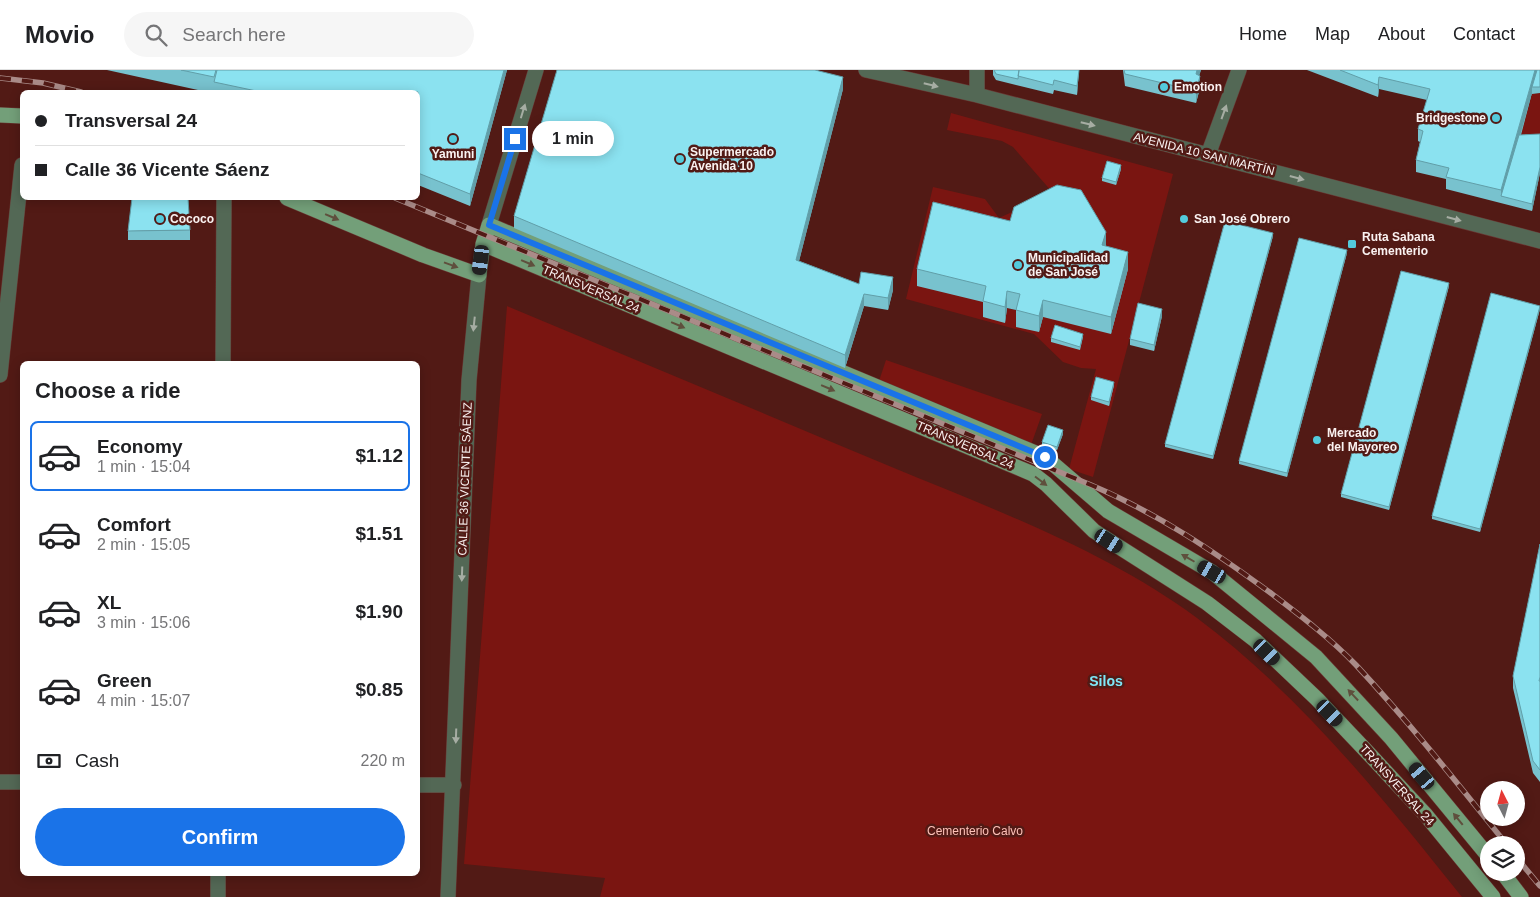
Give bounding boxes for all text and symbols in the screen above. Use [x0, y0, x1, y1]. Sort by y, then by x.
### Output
search box [124, 12, 474, 57]
text: Movio [25, 21, 94, 48]
icon: search [142, 21, 170, 49]
text: Search here [182, 24, 286, 45]
text: Home [1239, 24, 1287, 44]
text: Map [1315, 24, 1350, 44]
text: About [1378, 24, 1425, 44]
text: Contact [1453, 24, 1515, 44]
place label: Emotion [1174, 80, 1222, 94]
one-way arrow [923, 81, 938, 89]
marker: Emotion [1158, 81, 1170, 93]
one-way arrow [520, 104, 528, 119]
one-way arrow [1221, 105, 1228, 120]
text: Transversal 24 [65, 110, 197, 131]
place label: Bridgestone [1416, 111, 1486, 125]
marker: Bridgestone [1490, 112, 1502, 124]
one-way arrow [1081, 120, 1096, 128]
callout: 1 min [532, 122, 615, 156]
route end [504, 128, 526, 150]
street label: AVENIDA 10 SAN MARTÍN [1132, 129, 1276, 178]
text: 1 min [552, 130, 594, 147]
marker: Yamuni [447, 133, 459, 145]
place label: Supermercado Avenida 10 [690, 145, 774, 173]
place label: Yamuni [432, 147, 474, 161]
marker: Supermercado Avenida 10 [674, 153, 686, 165]
text: Calle 36 Vicente Sáenz [65, 159, 270, 180]
one-way arrow [1289, 174, 1304, 182]
place label: Cococo [170, 212, 214, 226]
place label: San José Obrero [1194, 212, 1290, 226]
marker: Cococo [154, 213, 166, 225]
one-way arrow [325, 213, 339, 221]
marker: San José Obrero [1178, 213, 1190, 225]
one-way arrow [1446, 215, 1461, 223]
place label: Ruta Sabana Cementerio [1362, 230, 1435, 258]
marker: Ruta Sabana Cementerio [1346, 238, 1358, 250]
car [471, 244, 490, 276]
place label: Municipalidad de San José [1028, 251, 1108, 279]
one-way arrow [521, 259, 535, 267]
marker: Municipalidad de San José [1012, 259, 1024, 271]
one-way arrow [444, 261, 459, 269]
street label: TRANSVERSAL 24 [540, 262, 642, 316]
one-way arrow [470, 316, 478, 332]
one-way arrow [671, 322, 685, 330]
text: Choose a ride [35, 378, 180, 403]
one-way arrow [821, 384, 836, 392]
street label: CALLE 36 VICENTE SÁENZ [454, 402, 475, 556]
street label: TRANSVERSAL 24 [914, 418, 1016, 472]
place label: Mercado del Mayoreo [1327, 426, 1397, 454]
icon: car [37, 434, 82, 479]
marker: Mercado del Mayoreo [1311, 434, 1323, 446]
text: Economy [97, 436, 183, 457]
text: $1.12 [355, 445, 403, 466]
route start [1034, 446, 1056, 468]
text: 1 min · 15:04 [97, 458, 190, 475]
one-way arrow [1034, 475, 1047, 486]
icon: car [37, 512, 82, 557]
text: Comfort [97, 514, 171, 535]
text: $1.51 [355, 523, 403, 544]
car [1092, 527, 1125, 555]
text: 2 min · 15:05 [97, 536, 190, 553]
one-way arrow [1181, 554, 1194, 563]
car [1195, 558, 1228, 586]
one-way arrow [457, 566, 465, 582]
icon: car [37, 590, 82, 635]
text: XL [97, 592, 121, 613]
text: $1.90 [355, 601, 403, 622]
text: 3 min · 15:06 [97, 614, 190, 631]
car [1251, 636, 1283, 668]
icon: car [37, 668, 82, 713]
text: Green [97, 670, 152, 691]
district label: Silos [1089, 673, 1123, 689]
text: $0.85 [355, 679, 403, 700]
one-way arrow [1347, 690, 1359, 702]
text: 4 min · 15:07 [97, 692, 190, 709]
car [1314, 697, 1345, 729]
one-way arrow [451, 728, 459, 744]
street label: TRANSVERSAL 24 [1357, 742, 1437, 829]
icon: cash [35, 747, 63, 775]
text: Cash [75, 750, 119, 771]
text: 220 m [361, 752, 405, 769]
car [1406, 760, 1437, 792]
north arrow [1480, 781, 1525, 826]
map controls [1480, 781, 1525, 881]
button: Confirm [35, 808, 405, 866]
one-way arrow [1453, 813, 1464, 825]
park label: Cementerio Calvo [927, 824, 1023, 838]
button: layers [1480, 836, 1525, 881]

